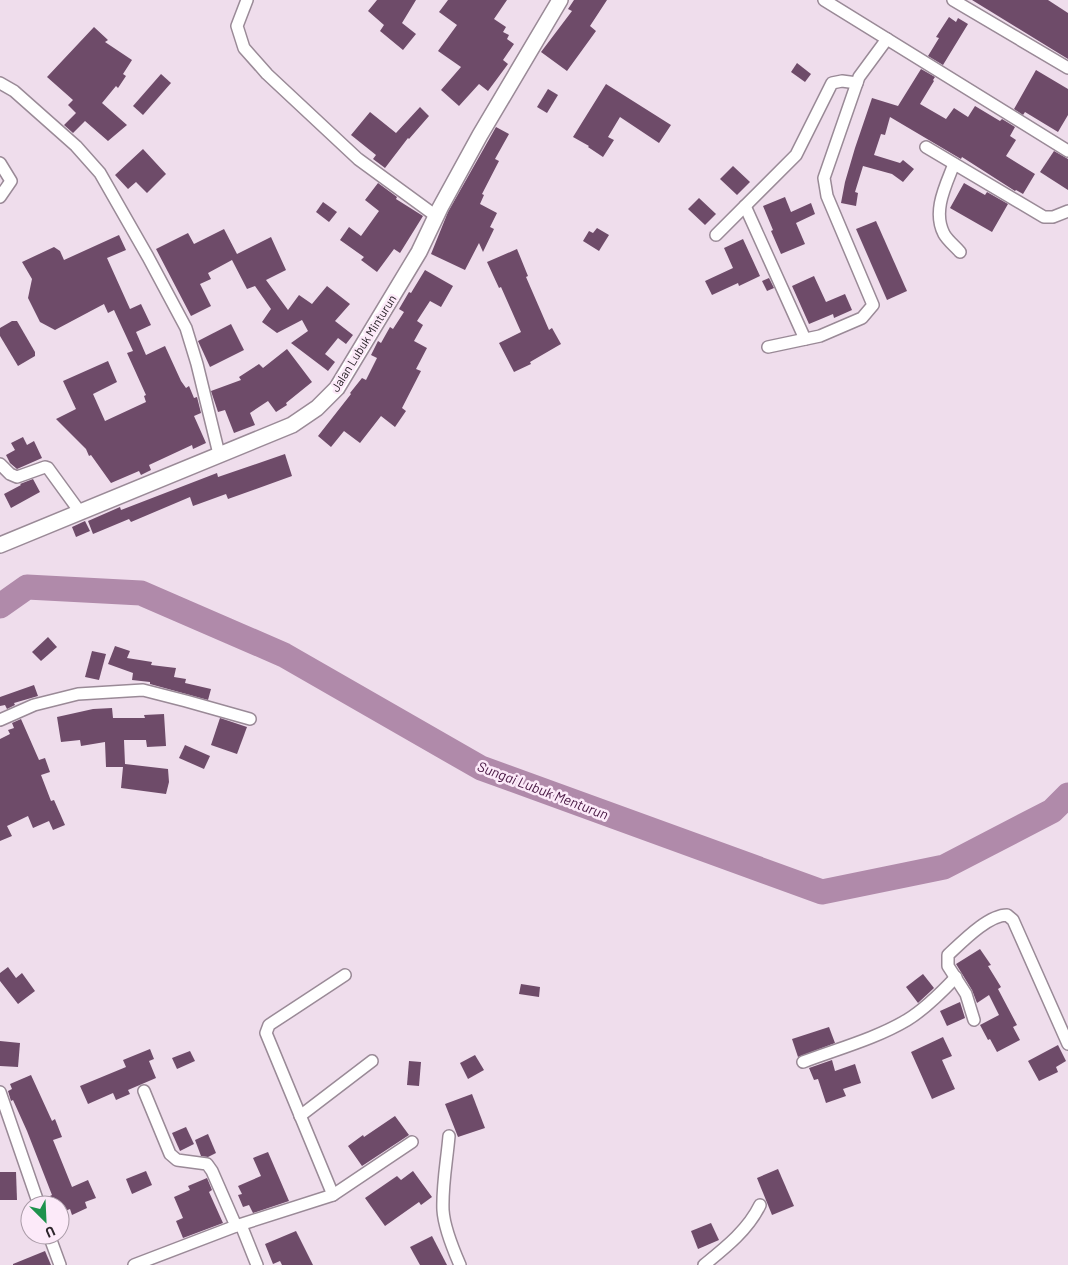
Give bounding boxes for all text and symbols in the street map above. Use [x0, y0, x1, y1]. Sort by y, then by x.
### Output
street label: Jalan Lubuk Minturun [327, 292, 399, 394]
water label: Sungai Lubuk Menturun [475, 757, 611, 823]
north arrow [20, 1195, 70, 1245]
text: U [43, 1223, 58, 1242]

